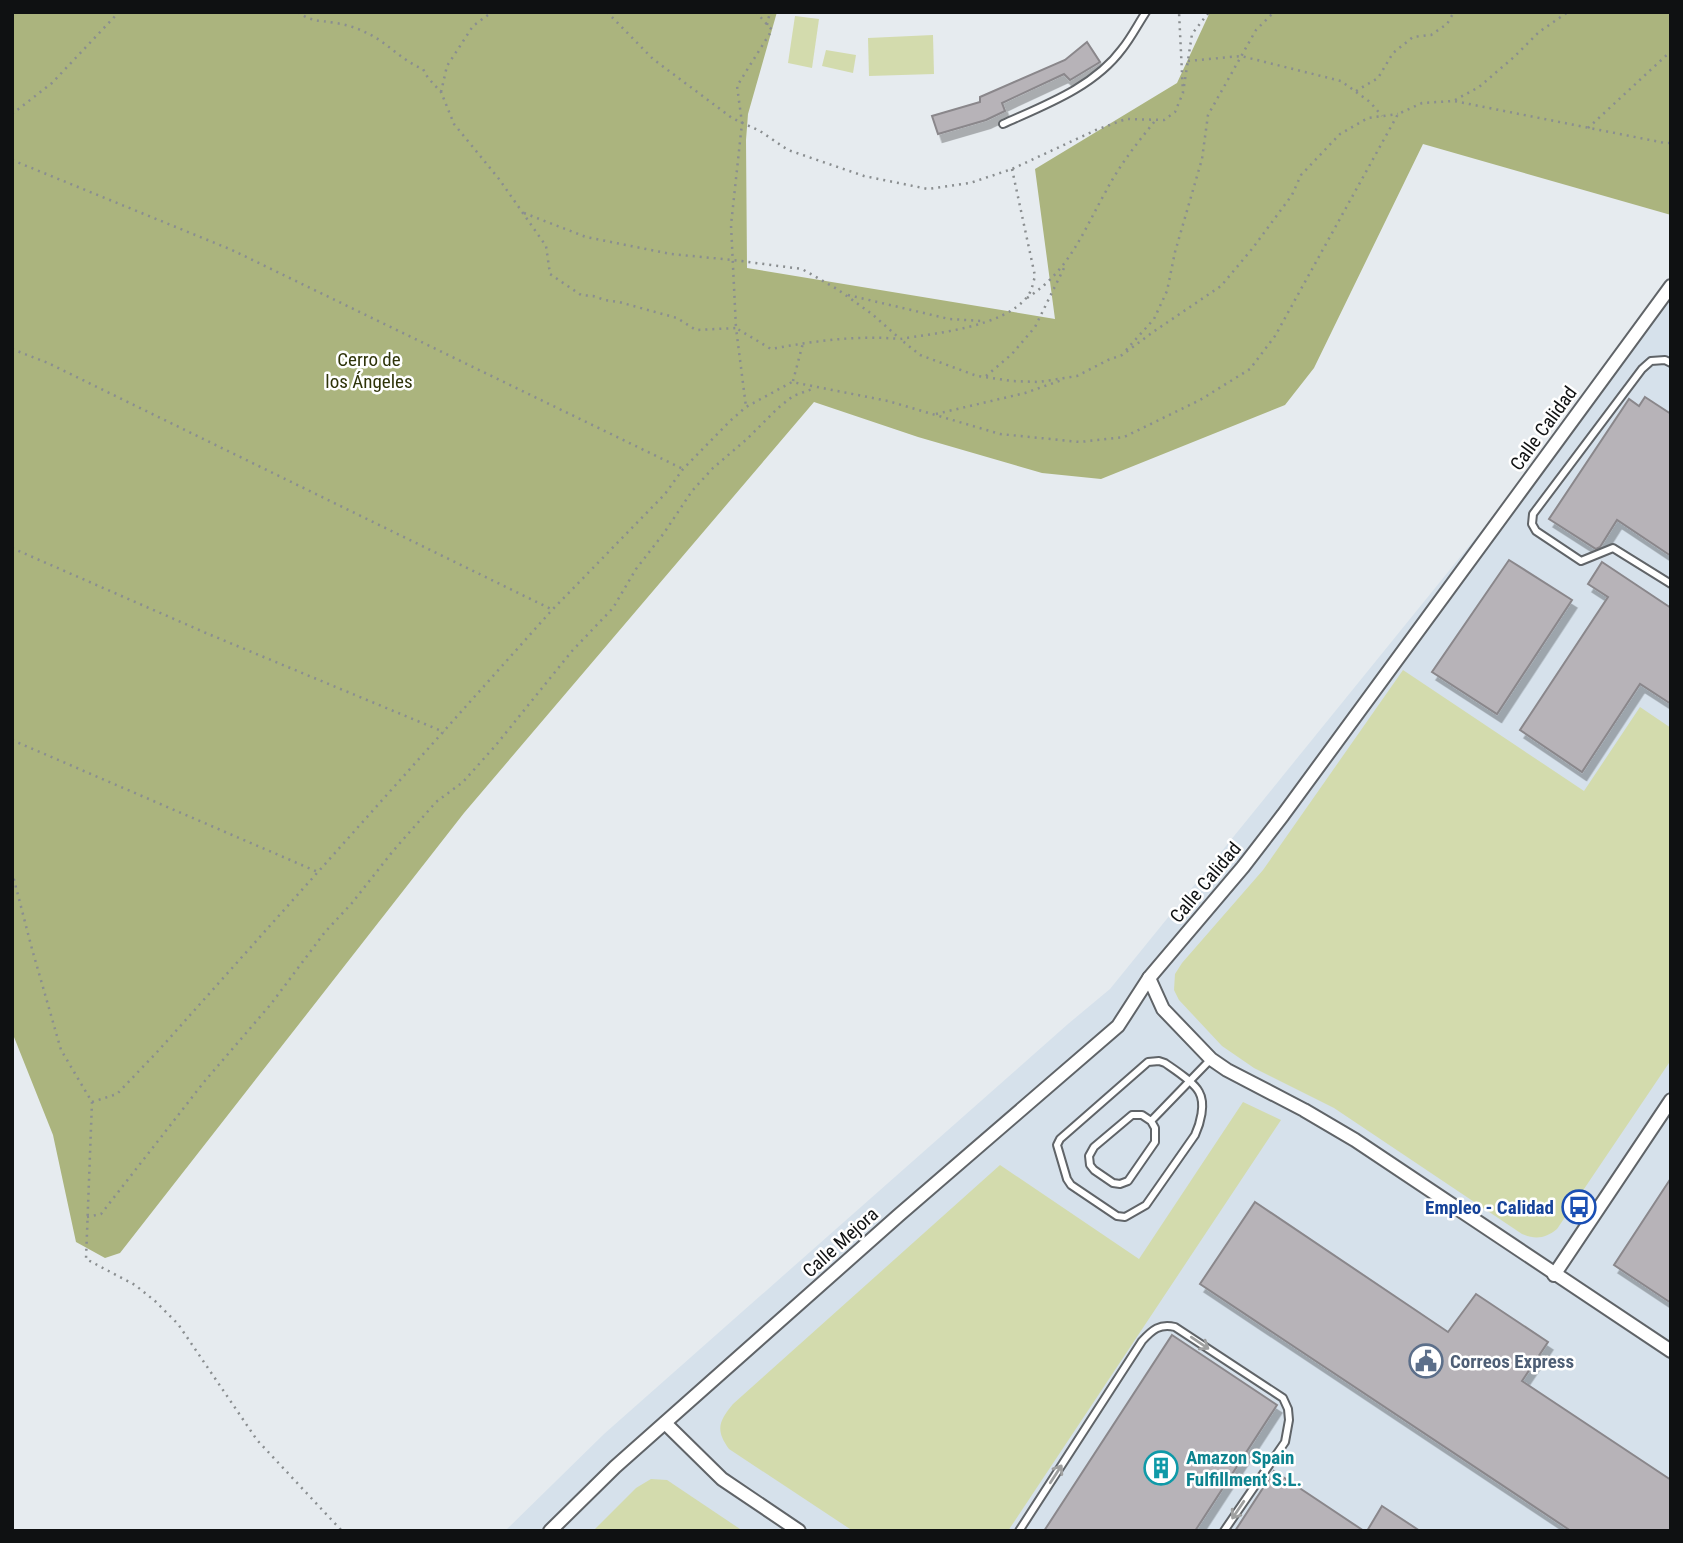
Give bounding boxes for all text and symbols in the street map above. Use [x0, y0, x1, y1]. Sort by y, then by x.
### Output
park label: Cerro de los Ángeles [325, 348, 413, 393]
street label: Calle Calidad [1505, 382, 1582, 475]
street label: Calle Calidad [1165, 837, 1246, 927]
bus stop icon: Empleo - Calidad [1560, 1188, 1598, 1226]
place label: Empleo - Calidad [1425, 1196, 1554, 1219]
street label: Calle Mejora [798, 1203, 883, 1282]
one-way arrow [1190, 1336, 1209, 1350]
public building icon: Correos Express [1407, 1342, 1445, 1380]
place label: Correos Express [1450, 1350, 1574, 1373]
place label: Amazon Spain Fulfillment S.L. [1186, 1446, 1302, 1491]
building icon: Amazon Spain Fulfillment S.L. [1142, 1449, 1180, 1487]
one-way arrow [1049, 1464, 1063, 1484]
one-way arrow [1231, 1500, 1245, 1519]

